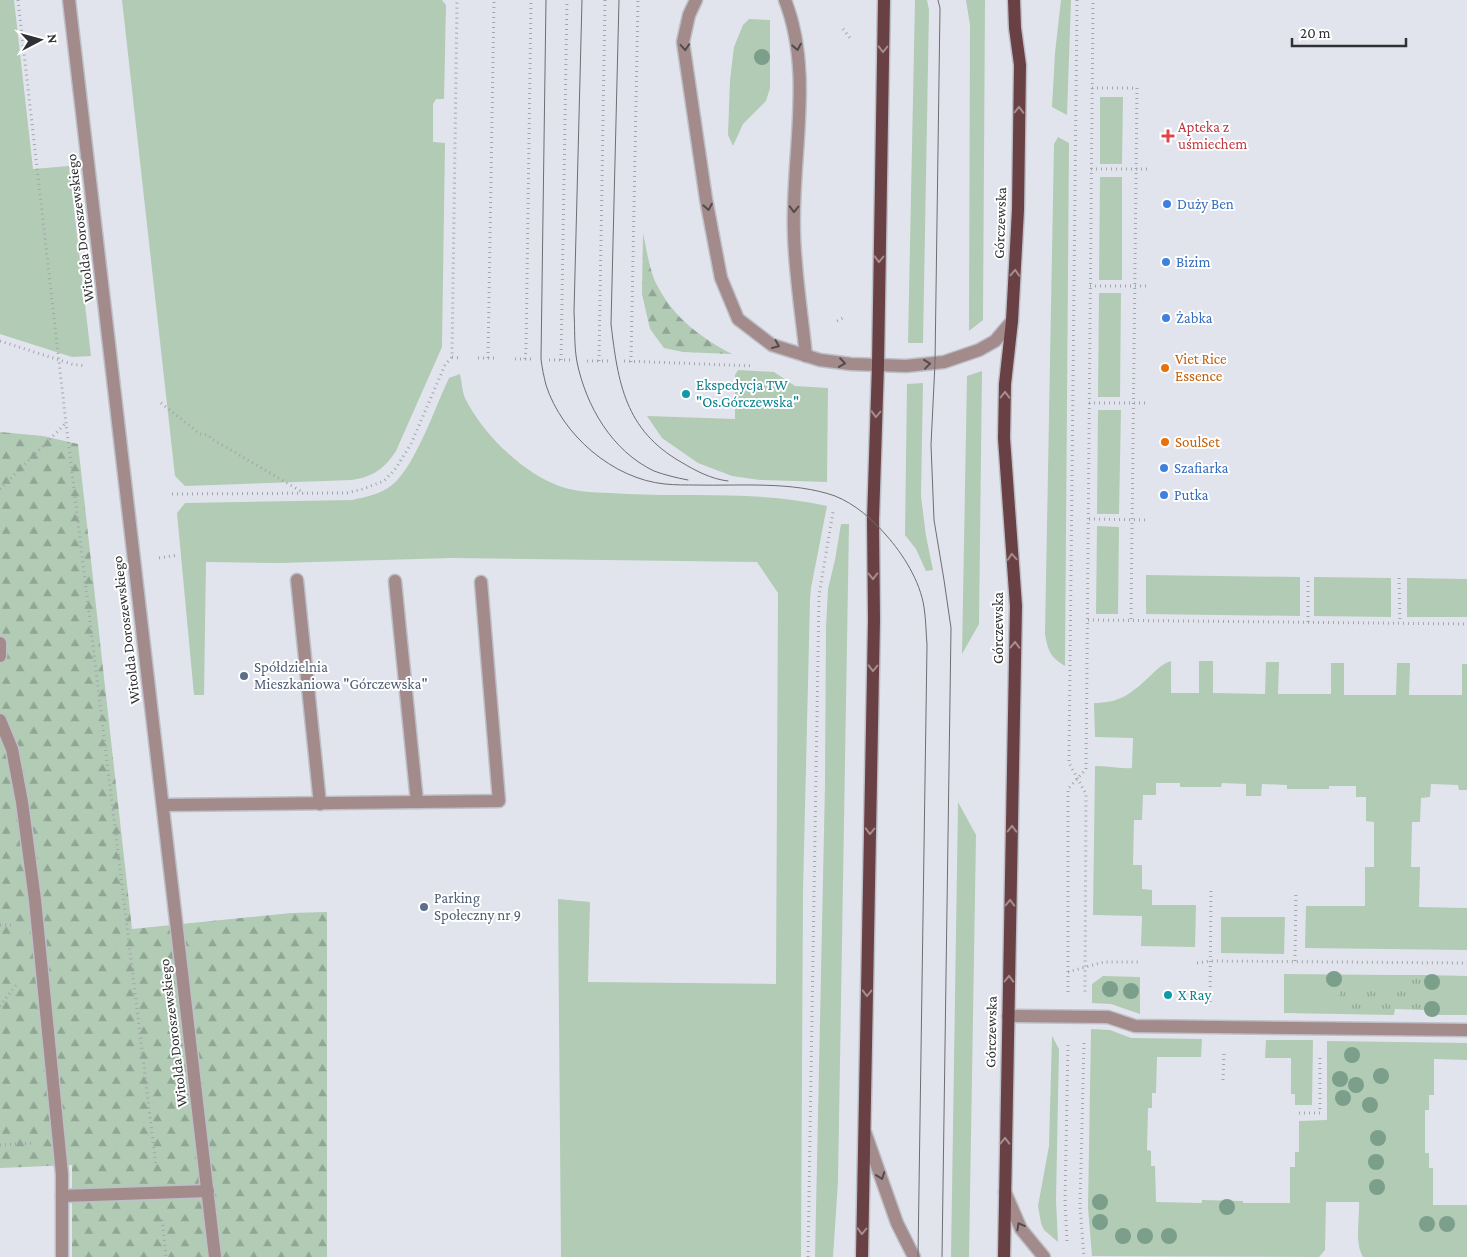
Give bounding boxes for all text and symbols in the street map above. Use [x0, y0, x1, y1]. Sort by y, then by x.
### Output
north arrow [15, 15, 65, 65]
scale bar [1292, 15, 1406, 47]
text: 20 m [1300, 25, 1331, 41]
text: N [44, 33, 61, 45]
one-way arrow [679, 43, 690, 51]
one-way arrow [791, 43, 801, 51]
one-way arrow [878, 45, 889, 53]
one-way arrow [1014, 106, 1024, 114]
place label: Apteka z uśmiechem [1178, 119, 1247, 152]
marker: Apteka z uśmiechem [1162, 130, 1174, 142]
street label: Witolda Doroszewskiego [63, 153, 98, 303]
street label: Górczewska [991, 187, 1009, 259]
place label: Duży Ben [1177, 196, 1234, 213]
marker: Duży Ben [1161, 198, 1173, 210]
one-way arrow [702, 203, 712, 212]
one-way arrow [789, 206, 799, 213]
place label: Bizim [1176, 254, 1210, 270]
one-way arrow [874, 256, 884, 264]
marker: Bizim [1160, 256, 1172, 268]
one-way arrow [1009, 268, 1020, 276]
place label: Żabka [1176, 310, 1213, 326]
marker: Żabka [1160, 312, 1172, 324]
one-way arrow [771, 339, 780, 350]
place label: Viet Rice Essence [1175, 351, 1227, 384]
one-way arrow [837, 357, 846, 367]
one-way arrow [923, 359, 931, 370]
marker: Viet Rice Essence [1159, 362, 1171, 374]
place label: Ekspedycja TW "Os.Górczewska" [696, 377, 799, 410]
marker: Ekspedycja TW "Os.Górczewska" [680, 388, 692, 400]
one-way arrow [1000, 391, 1010, 398]
one-way arrow [871, 410, 882, 418]
place label: SoulSet [1175, 434, 1221, 450]
marker: SoulSet [1159, 436, 1171, 448]
place label: Szafiarka [1174, 460, 1229, 476]
marker: Szafiarka [1158, 462, 1170, 474]
place label: Putka [1174, 487, 1209, 503]
marker: Putka [1158, 489, 1170, 501]
one-way arrow [1007, 553, 1018, 561]
street label: Witolda Doroszewskiego [109, 555, 144, 705]
one-way arrow [868, 573, 878, 581]
street label: Górczewska [990, 592, 1006, 664]
one-way arrow [1010, 641, 1020, 648]
place label: Spółdzielnia Mieszkaniowa "Górczewska" [254, 659, 428, 692]
one-way arrow [868, 665, 878, 673]
marker: Spółdzielnia Mieszkaniowa "Górczewska" [238, 670, 250, 682]
one-way arrow [1006, 824, 1017, 832]
one-way arrow [865, 828, 875, 835]
place label: Parking Społeczny nr 9 [434, 890, 521, 924]
one-way arrow [1005, 899, 1015, 906]
marker: Parking Społeczny nr 9 [418, 901, 430, 913]
street label: Witolda Doroszewskiego [156, 958, 191, 1108]
one-way arrow [1004, 975, 1014, 982]
place label: X Ray [1178, 987, 1211, 1004]
marker: X Ray [1162, 989, 1174, 1001]
one-way arrow [862, 990, 872, 998]
street label: Górczewska [982, 996, 1000, 1068]
one-way arrow [1000, 1137, 1010, 1145]
one-way arrow [875, 1171, 885, 1179]
one-way arrow [1016, 1222, 1026, 1231]
one-way arrow [857, 1228, 867, 1235]

